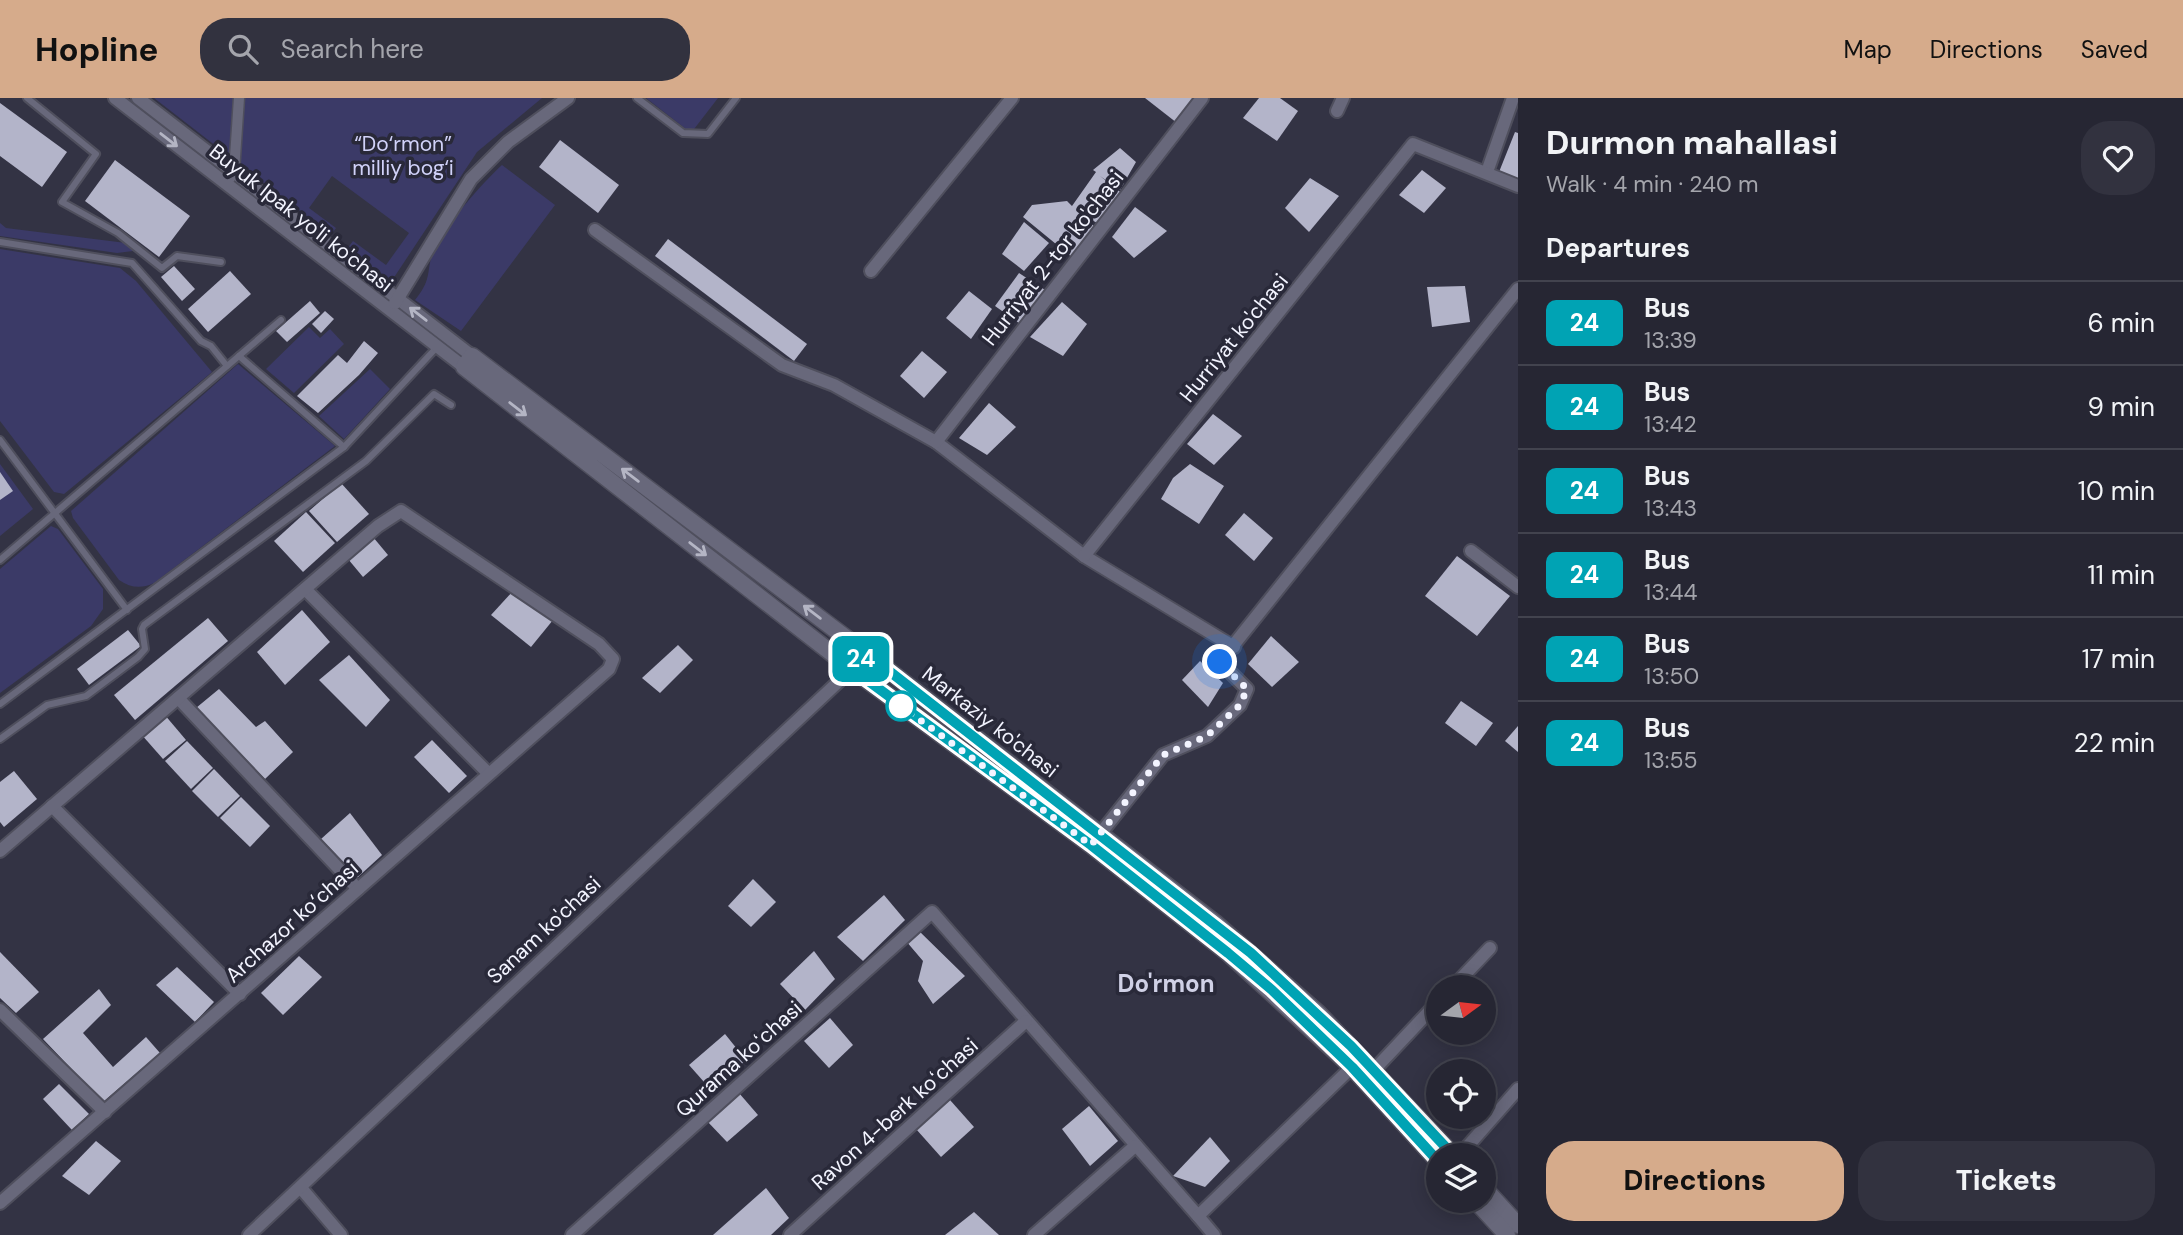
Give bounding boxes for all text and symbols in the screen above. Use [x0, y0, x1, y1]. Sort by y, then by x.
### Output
search box [200, 18, 690, 81]
text: Hopline [35, 28, 158, 71]
icon: search [224, 30, 262, 68]
text: Search here [280, 32, 424, 66]
text: Map [1844, 34, 1892, 65]
text: Directions [1930, 34, 2043, 65]
text: Saved [2081, 34, 2148, 65]
text: Durmon mahallasi [1546, 121, 1838, 164]
button: heart [2081, 121, 2155, 195]
park label: “Do‘rmon” milliy bog‘i [352, 130, 454, 182]
one-way arrow [160, 132, 178, 147]
street label: Buyuk Ipak yo'li ko'chasi [203, 137, 399, 299]
street label: Hurriyat 2-tor ko'chasi [976, 165, 1130, 351]
text: Walk · 4 min · 240 m [1546, 169, 1758, 199]
text: Departures [1546, 231, 1690, 265]
street label: Hurriyat ko'chasi [1173, 268, 1295, 408]
text: Bus [1644, 291, 1690, 325]
text: 6 min [2087, 306, 2155, 340]
one-way arrow [409, 307, 428, 322]
text: 24 [1570, 307, 1599, 338]
text: 13:39 [1644, 325, 1697, 355]
text: Bus [1644, 375, 1690, 409]
text: 9 min [2087, 390, 2155, 424]
text: 24 [1570, 391, 1599, 422]
one-way arrow [508, 402, 527, 417]
text: 13:42 [1644, 409, 1697, 439]
text: Bus [1644, 459, 1690, 493]
one-way arrow [621, 468, 640, 482]
text: 10 min [2078, 474, 2155, 508]
text: 24 [1570, 475, 1599, 506]
text: 13:43 [1644, 493, 1697, 523]
one-way arrow [688, 541, 706, 556]
text: Bus [1644, 543, 1690, 577]
text: 11 min [2088, 558, 2155, 592]
text: 24 [1570, 559, 1599, 590]
text: 13:44 [1644, 577, 1697, 607]
one-way arrow [802, 605, 821, 620]
text: Bus [1644, 627, 1690, 661]
line badge: 24 [830, 636, 892, 682]
text: 17 min [2082, 642, 2155, 676]
text: 24 [846, 643, 876, 674]
text: 24 [1570, 643, 1599, 674]
your location [1202, 644, 1237, 679]
street label: Markaziy ko'chasi [916, 660, 1064, 784]
text: 13:50 [1644, 661, 1699, 691]
unlabelled marker [886, 691, 916, 721]
text: Bus [1644, 711, 1690, 745]
text: 22 min [2074, 726, 2155, 760]
text: 24 [1570, 727, 1599, 758]
text: 13:55 [1644, 745, 1697, 775]
street label: Archazor ko‘chasi [219, 855, 365, 989]
street label: Sanam ko'chasi [481, 870, 607, 990]
district label: Do'rmon [1118, 968, 1214, 999]
north arrow [1426, 975, 1496, 1045]
map controls [1426, 975, 1496, 1213]
street label: Qurama koʻchasi [670, 995, 808, 1123]
street label: Ravon 4-berk koʻchasi [806, 1032, 984, 1196]
button: locate [1426, 1059, 1496, 1129]
button: Directions [1546, 1141, 1844, 1221]
button: Tickets [1858, 1141, 2155, 1221]
button: layers [1426, 1143, 1496, 1213]

